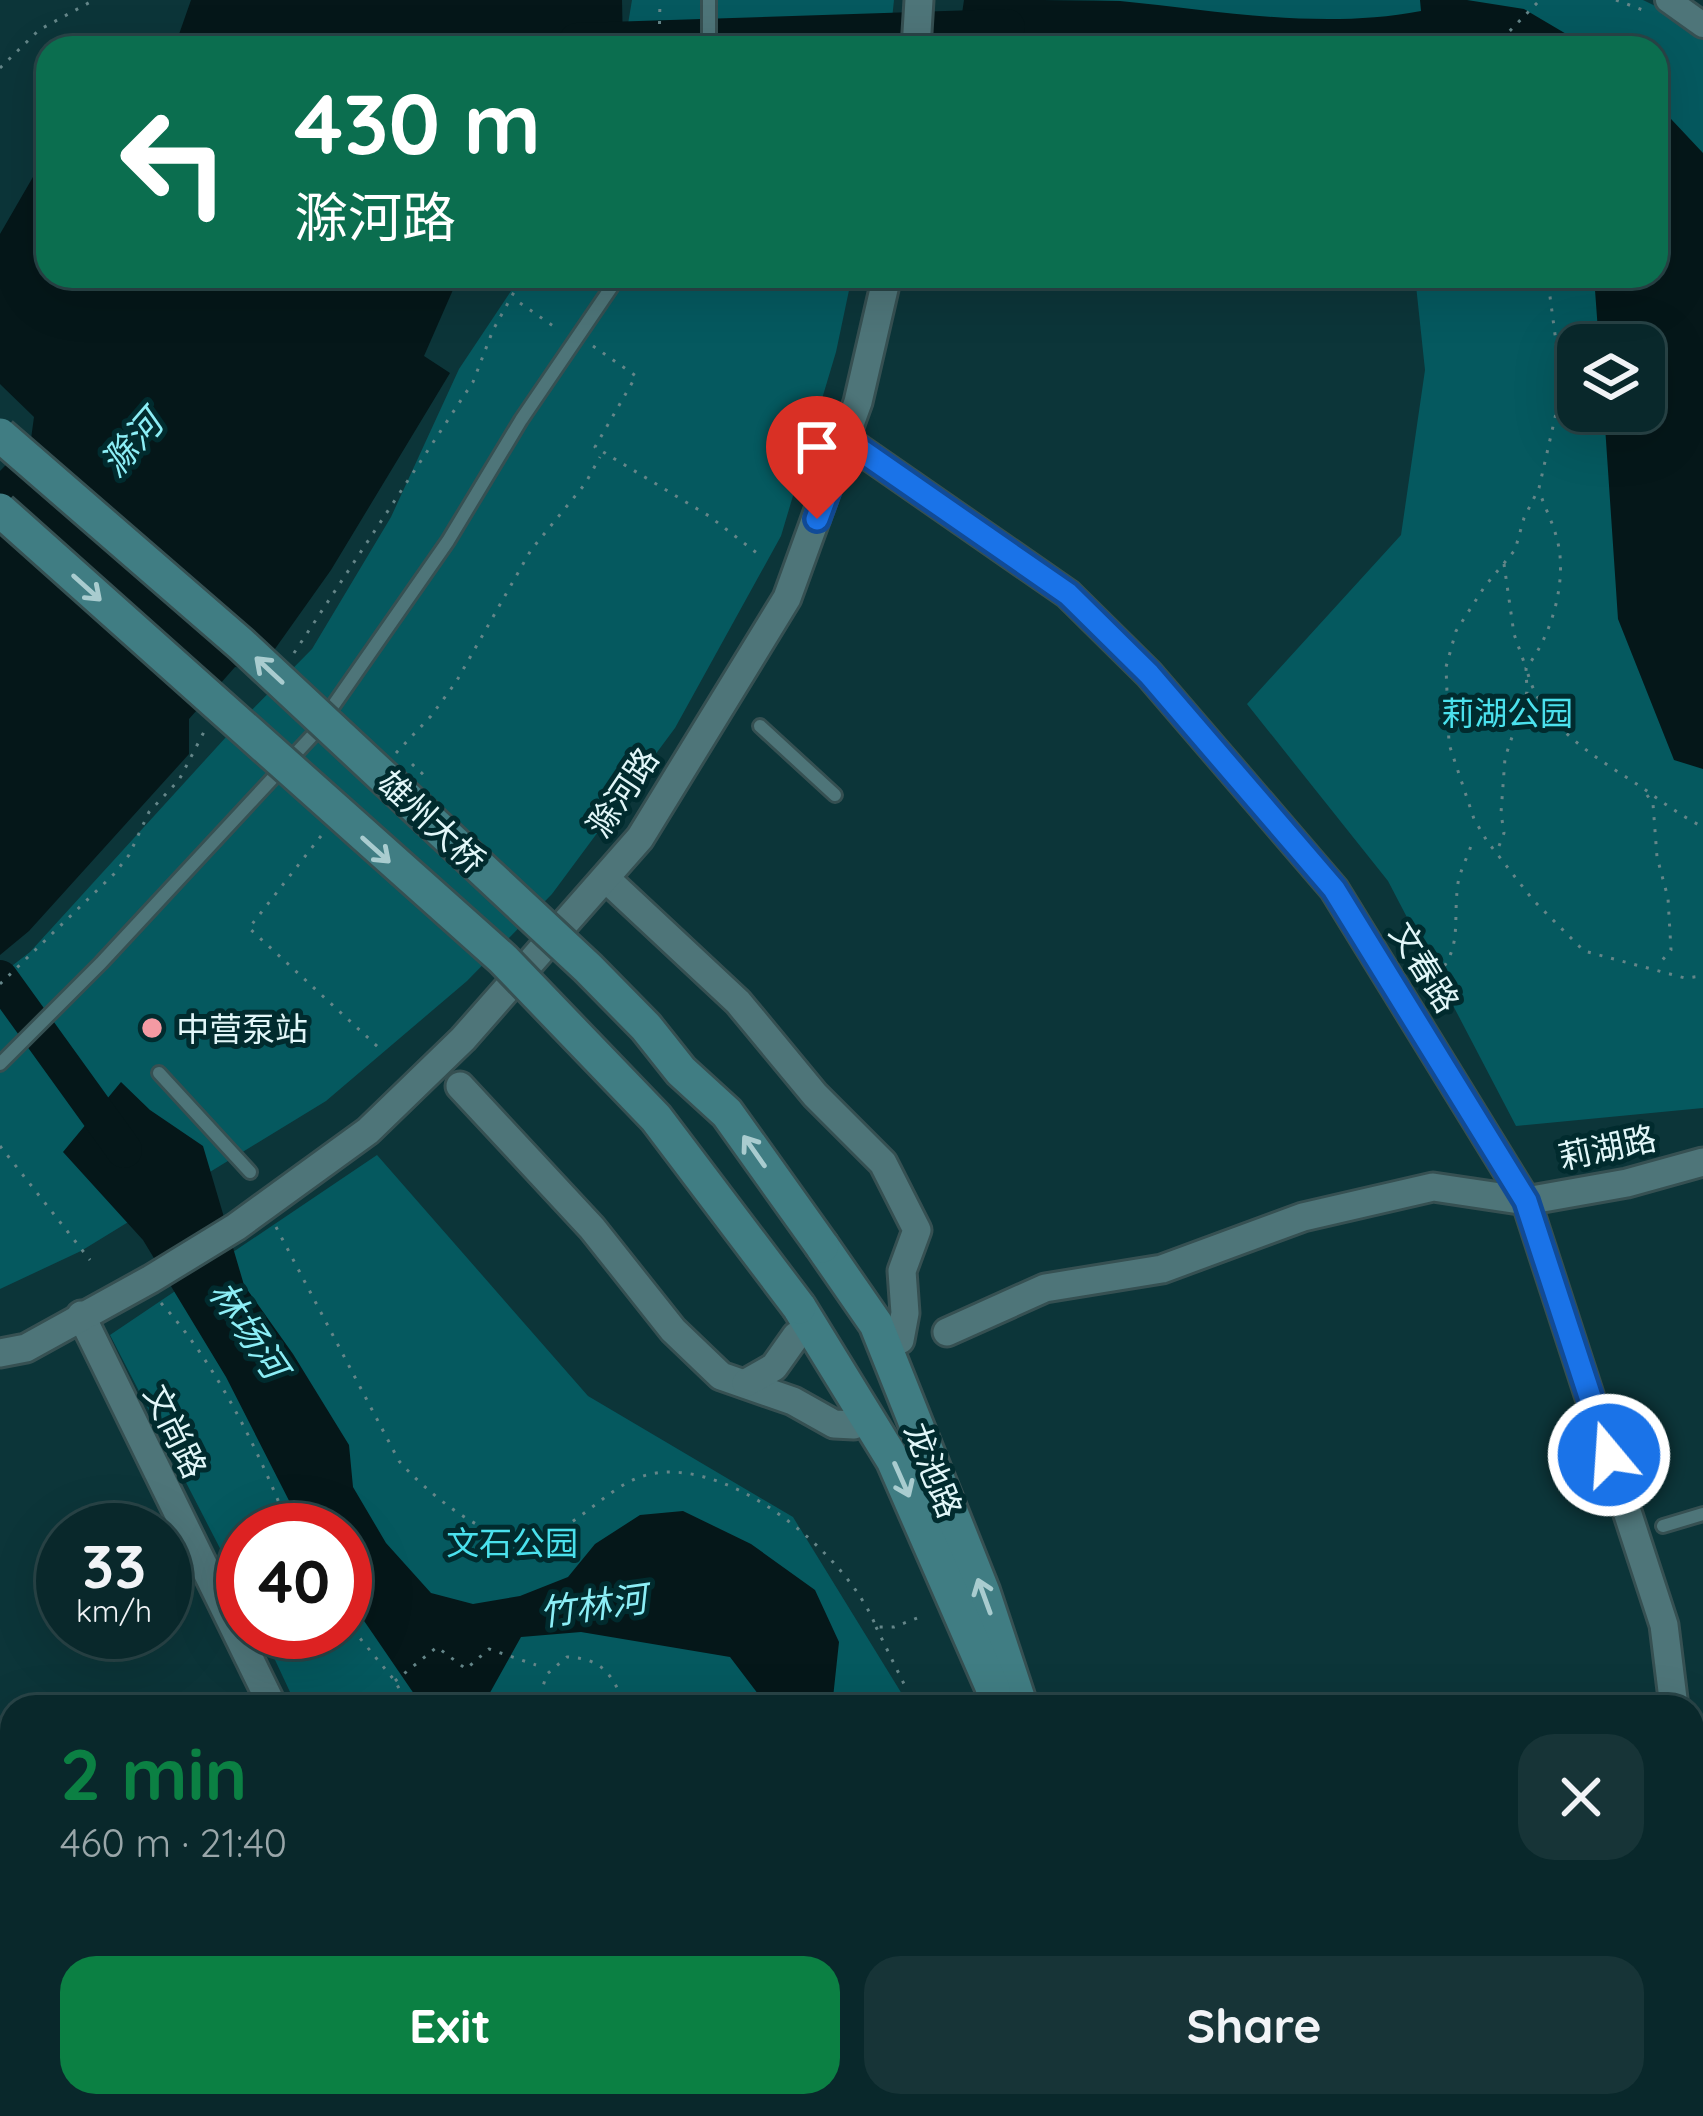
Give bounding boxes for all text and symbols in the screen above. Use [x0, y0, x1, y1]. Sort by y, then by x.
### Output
text: 430 m [294, 70, 541, 175]
icon: left [96, 84, 252, 240]
text: 滁河路 [294, 183, 456, 251]
map controls [1557, 324, 1665, 432]
button: layers [1557, 324, 1665, 432]
pin [766, 396, 868, 519]
water label: 滁河 [90, 397, 176, 485]
icon: arrive [784, 414, 850, 480]
one-way arrow [71, 574, 102, 601]
one-way arrow [255, 657, 285, 685]
park label: 莉湖公园 [1441, 692, 1573, 733]
street label: 滁河路 [577, 739, 667, 845]
street label: 雄州大桥 [370, 761, 494, 881]
one-way arrow [361, 835, 391, 863]
street label: 文春路 [1381, 914, 1469, 1020]
place label: 中营泵站 [176, 1008, 308, 1049]
marker: 中营泵站 [139, 1015, 165, 1041]
street label: 莉湖路 [1554, 1117, 1660, 1177]
one-way arrow [742, 1135, 767, 1168]
water label: 林场河 [200, 1272, 301, 1391]
street label: 文尚路 [136, 1378, 216, 1484]
position arrow [1546, 1392, 1672, 1518]
street label: 龙池路 [896, 1416, 972, 1524]
one-way arrow [892, 1461, 914, 1497]
speed limit sign: 40 [216, 1503, 372, 1659]
park label: 文石公园 [446, 1522, 578, 1563]
text: 33 [82, 1528, 146, 1603]
water label: 竹林河 [536, 1574, 656, 1635]
one-way arrow [972, 1578, 993, 1615]
text: km/h [76, 1592, 152, 1630]
text: 2 min [60, 1728, 247, 1818]
button: close [1518, 1734, 1644, 1860]
text: 460 m · 21:40 [60, 1818, 287, 1867]
button: Exit [60, 1956, 840, 2094]
button: Share [864, 1956, 1644, 2094]

